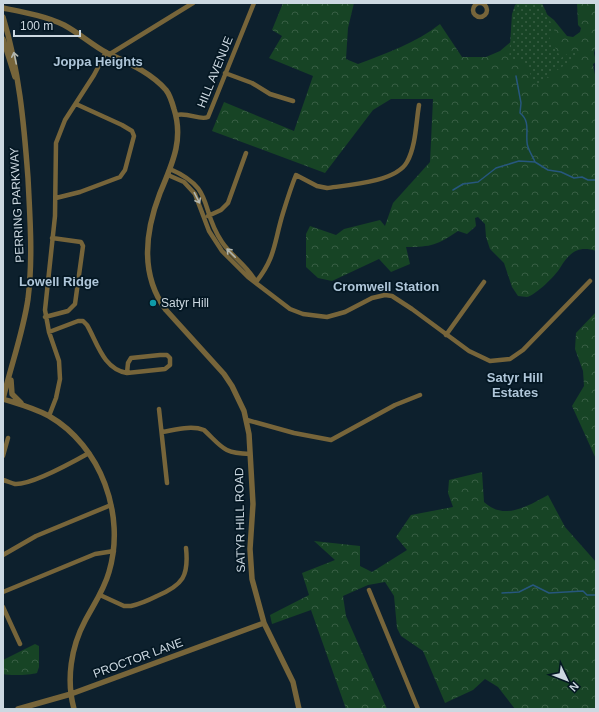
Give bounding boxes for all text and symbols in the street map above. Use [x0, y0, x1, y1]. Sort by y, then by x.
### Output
scale bar [14, 12, 80, 38]
text: 100 m [20, 19, 53, 33]
street label: HILL AVENUE [194, 34, 236, 110]
one-way arrow [10, 52, 18, 65]
district label: Joppa Heights [53, 54, 143, 69]
street label: PERRING PARKWAY [7, 147, 27, 263]
one-way arrow [194, 192, 201, 204]
one-way arrow [226, 248, 236, 258]
district label: Lowell Ridge [19, 274, 99, 289]
district label: Cromwell Station [333, 279, 439, 294]
place label: Satyr Hill [161, 296, 209, 310]
marker: Satyr Hill [148, 298, 158, 308]
district label: Satyr Hill Estates [487, 370, 543, 400]
street label: SATYR HILL ROAD [232, 467, 248, 573]
street label: PROCTOR LANE [91, 635, 185, 681]
north arrow [547, 660, 587, 700]
text: N [567, 680, 581, 694]

